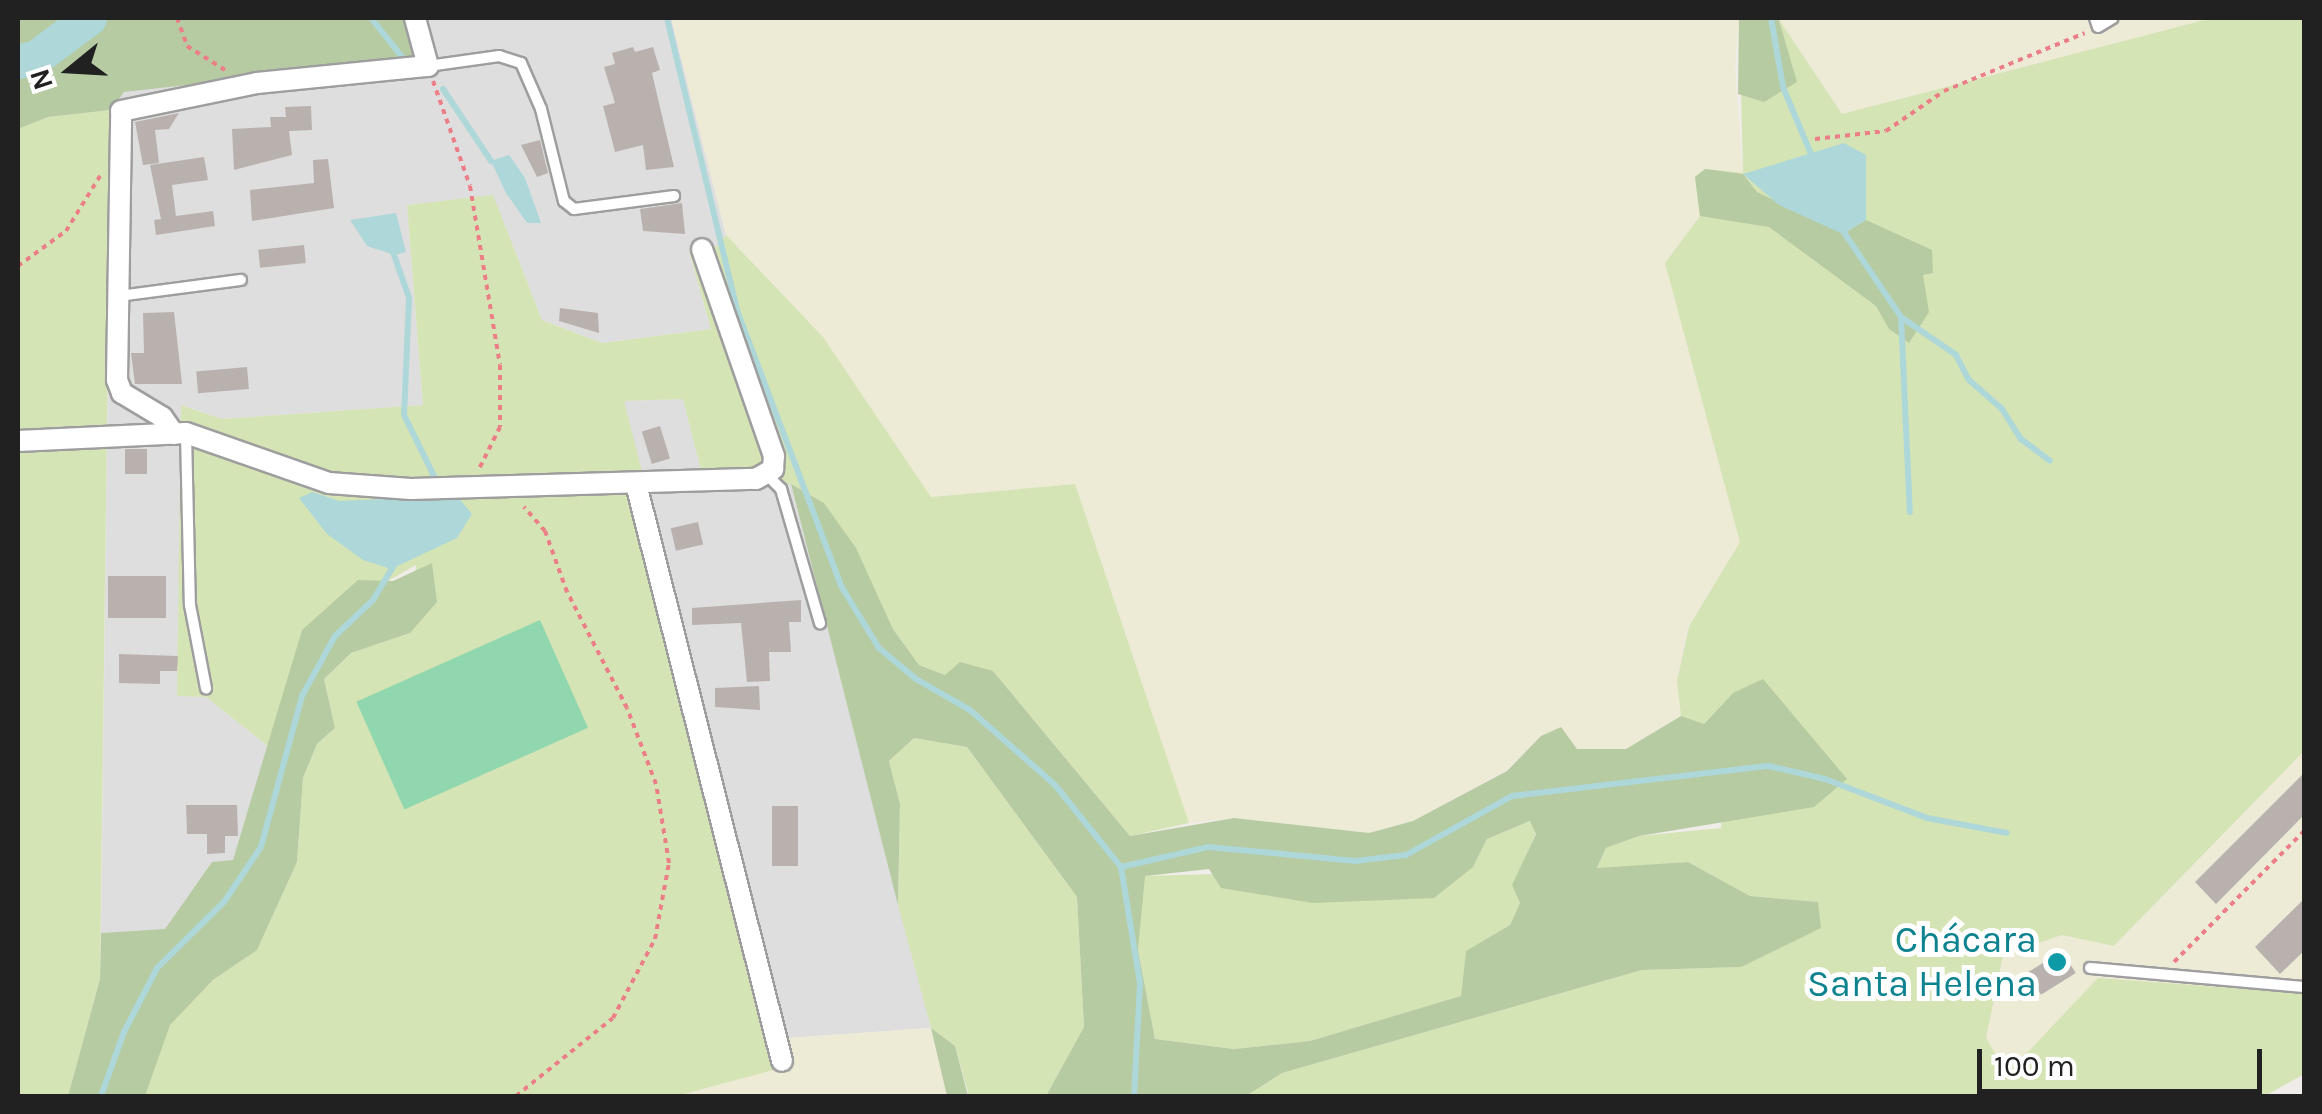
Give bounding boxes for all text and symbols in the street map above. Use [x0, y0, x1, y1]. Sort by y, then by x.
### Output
north arrow [20, 20, 120, 120]
text: N [22, 65, 60, 94]
place label: Chácara Santa Helena [1807, 917, 2037, 1006]
marker: Chácara Santa Helena [2046, 951, 2068, 973]
scale bar [1982, 1029, 2267, 1091]
text: 100 m [1994, 1048, 2075, 1084]

